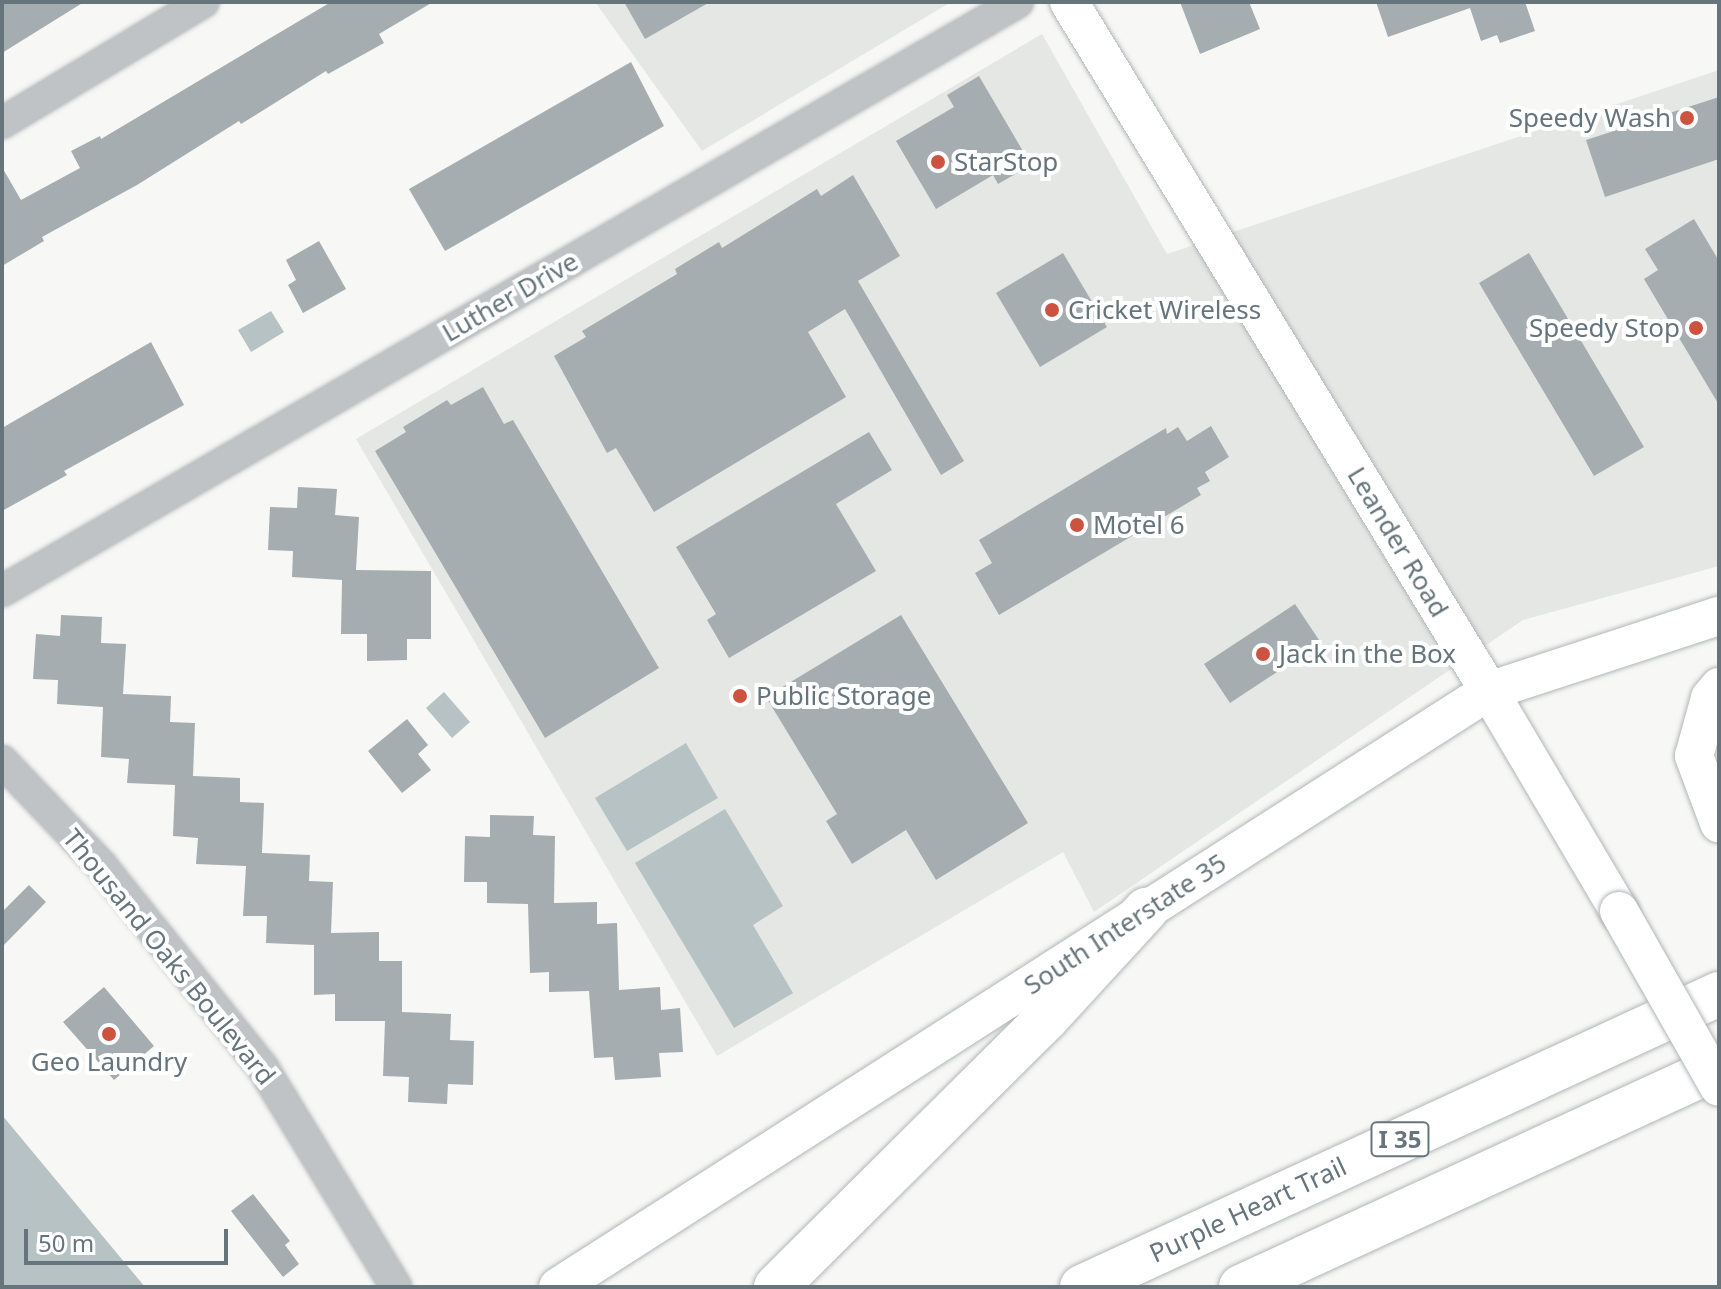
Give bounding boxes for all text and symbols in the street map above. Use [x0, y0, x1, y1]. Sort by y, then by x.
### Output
place label: Speedy Wash [1509, 102, 1671, 134]
marker: Speedy Wash [1678, 109, 1696, 127]
place label: StarStop [954, 146, 1058, 178]
marker: StarStop [929, 153, 947, 171]
street label: Luther Drive [437, 246, 583, 348]
place label: Cricket Wireless [1068, 294, 1261, 326]
marker: Cricket Wireless [1043, 301, 1061, 319]
place label: Speedy Stop [1529, 312, 1680, 344]
marker: Speedy Stop [1687, 319, 1705, 337]
street label: Leander Road [1341, 461, 1455, 623]
place label: Motel 6 [1093, 509, 1185, 541]
marker: Motel 6 [1068, 516, 1086, 534]
place label: Jack in the Box [1279, 638, 1456, 670]
marker: Jack in the Box [1254, 645, 1272, 663]
place label: Public Storage [756, 680, 931, 712]
marker: Public Storage [731, 687, 749, 705]
street label: Thousand Oaks Boulevard [56, 823, 282, 1091]
street label: South Interstate 35 [1018, 847, 1232, 1001]
marker: Geo Laundry [100, 1025, 118, 1043]
place label: Geo Laundry [31, 1046, 187, 1078]
road number: I 35 [1370, 1119, 1430, 1159]
street label: Purple Heart Trail [1145, 1151, 1351, 1269]
scale bar [28, 1213, 232, 1263]
text: 50 m [38, 1226, 94, 1259]

